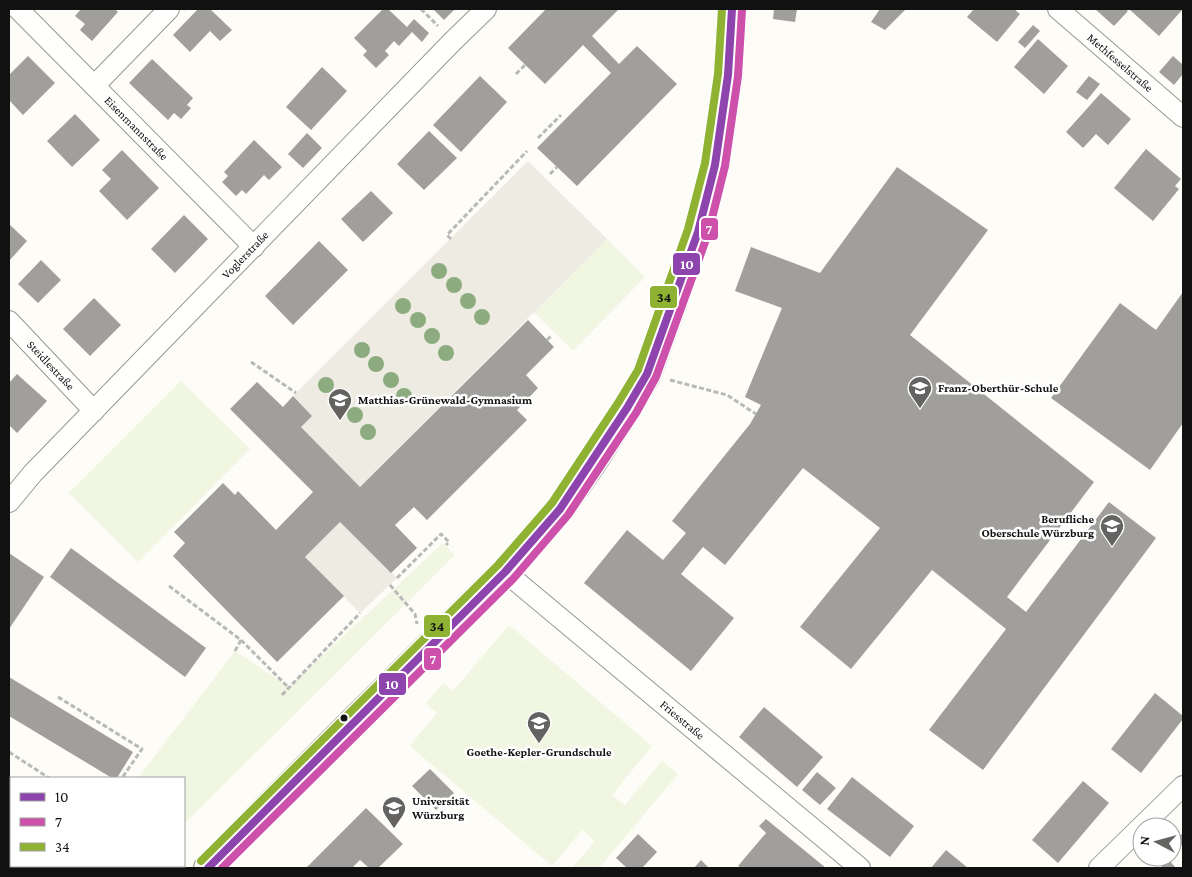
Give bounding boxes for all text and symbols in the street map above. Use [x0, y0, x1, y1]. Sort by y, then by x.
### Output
street label: Methfesselstraße [1084, 30, 1156, 95]
street label: Eisenmannstraße [102, 93, 171, 163]
line badge: 7 [700, 217, 719, 241]
text: 7 [706, 221, 713, 237]
street label: Voglerstraße [219, 228, 271, 282]
line badge: 10 [672, 252, 701, 276]
text: 10 [680, 256, 694, 272]
line badge: 34 [649, 285, 678, 309]
text: 34 [657, 289, 672, 305]
street label: Steidlestraße [24, 338, 78, 393]
school or university icon: Franz-Oberthür-Schule [907, 375, 933, 409]
place label: Franz-Oberthür-Schule [938, 381, 1059, 395]
school or university icon: Matthias-Grünewald-Gymnasium [327, 387, 353, 421]
place label: Matthias-Grünewald-Gymnasium [358, 393, 533, 407]
place label: Berufliche Oberschule Würzburg [981, 512, 1094, 540]
school or university icon: Berufliche Oberschule Würzburg [1099, 513, 1125, 547]
line badge: 34 [423, 614, 451, 638]
text: 34 [430, 618, 445, 634]
line badge: 7 [423, 647, 442, 671]
text: 7 [430, 651, 437, 667]
line badge: 10 [378, 672, 407, 696]
text: 10 [385, 676, 399, 692]
street label: Friesstraße [657, 697, 707, 742]
school or university icon: Goethe-Kepler-Grundschule [526, 710, 552, 744]
unlabelled marker [339, 713, 349, 723]
place label: Goethe-Kepler-Grundschule [466, 745, 612, 759]
legend [10, 777, 185, 867]
text: 10 [55, 789, 68, 805]
place label: Universität Würzburg [411, 794, 470, 822]
school or university icon: Universität Würzburg [381, 795, 407, 829]
text: 7 [55, 814, 62, 830]
north arrow [1132, 817, 1182, 867]
text: N [1136, 835, 1153, 846]
text: 34 [55, 839, 70, 855]

